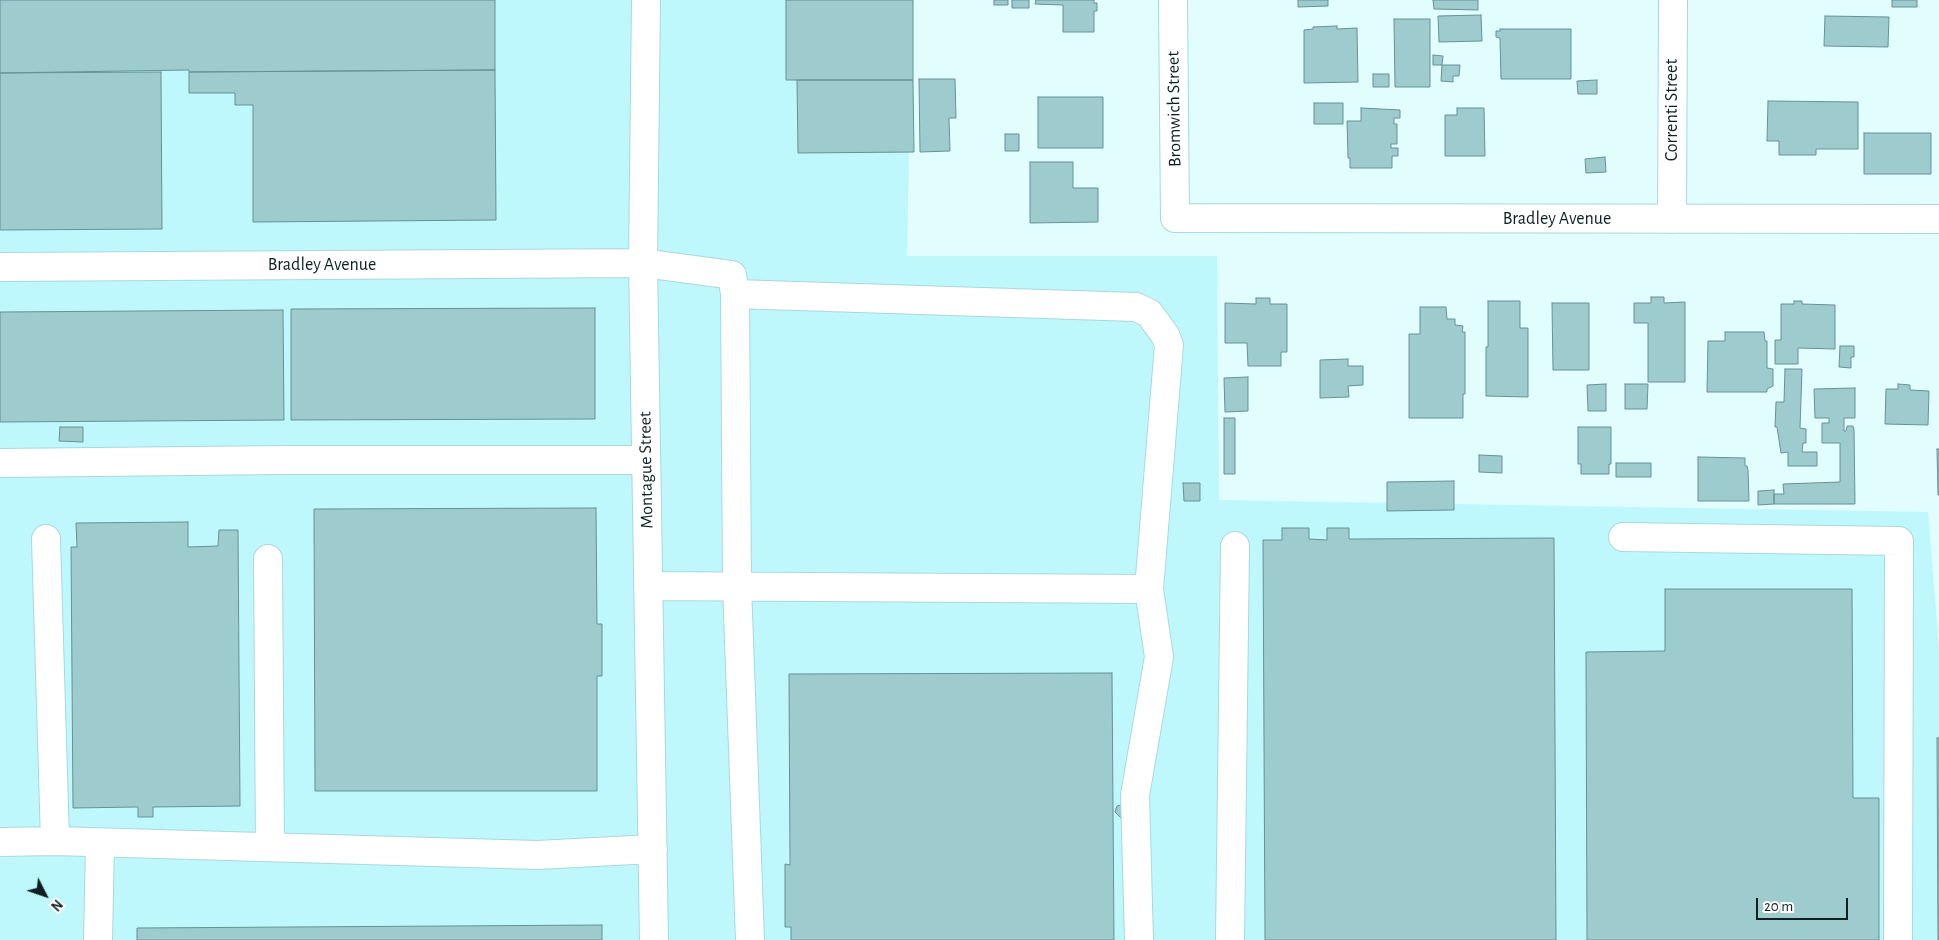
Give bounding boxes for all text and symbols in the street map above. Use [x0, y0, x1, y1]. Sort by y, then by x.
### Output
street label: Bromwich Street [1162, 51, 1186, 167]
street label: Correnti Street [1661, 59, 1683, 161]
street label: Bradley Avenue [1503, 208, 1611, 230]
street label: Bradley Avenue [268, 254, 376, 276]
street label: Montague Street [634, 411, 658, 529]
north arrow [20, 870, 70, 920]
scale bar [1759, 888, 1852, 920]
text: N [48, 897, 65, 913]
text: 20 m [1764, 899, 1793, 914]

